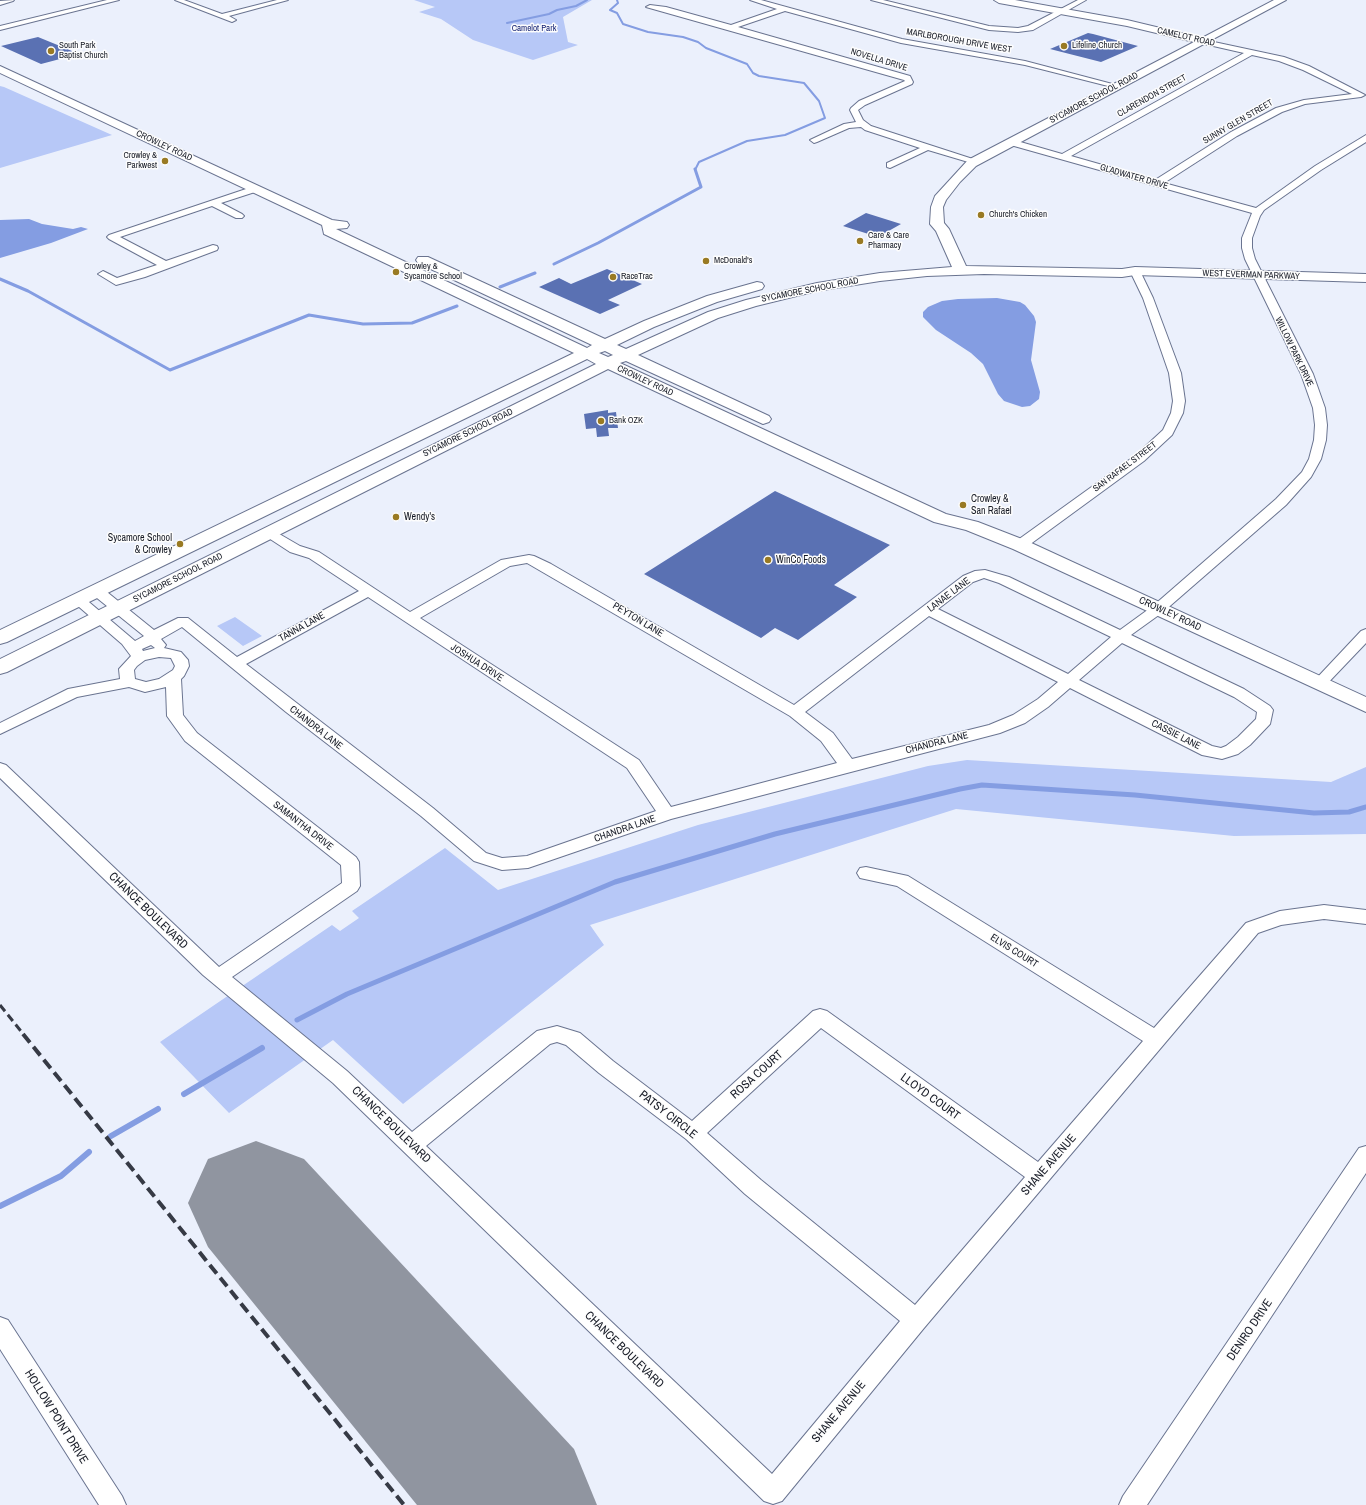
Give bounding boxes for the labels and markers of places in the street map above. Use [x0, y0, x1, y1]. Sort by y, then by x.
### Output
place label: South Park Baptist Church [59, 41, 108, 62]
marker: Lifeline Church [1059, 41, 1069, 51]
place label: Lifeline Church [1072, 41, 1122, 51]
marker: South Park Baptist Church [46, 46, 56, 56]
place label: Crowley & Parkwest [123, 151, 157, 172]
marker: Crowley & Parkwest [160, 156, 170, 166]
marker: Church's Chicken [976, 210, 986, 220]
place label: Church's Chicken [989, 210, 1047, 220]
place label: Care & Care Pharmacy [868, 231, 909, 252]
marker: Care & Care Pharmacy [855, 236, 865, 246]
marker: McDonald's [701, 256, 711, 266]
place label: McDonald's [714, 256, 752, 266]
place label: Crowley & Sycamore School [404, 262, 462, 283]
marker: Crowley & Sycamore School [391, 267, 401, 277]
marker: RaceTrac [608, 272, 618, 282]
place label: RaceTrac [621, 272, 653, 282]
marker: Bank OZK [596, 416, 606, 426]
place label: Bank OZK [609, 416, 643, 426]
place label: Crowley & San Rafael [971, 493, 1012, 516]
marker: Crowley & San Rafael [958, 500, 968, 510]
place label: Wendy's [404, 511, 435, 523]
marker: Wendy's [391, 512, 401, 522]
place label: Sycamore School & Crowley [108, 532, 172, 556]
marker: Sycamore School & Crowley [175, 539, 185, 549]
place label: WinCo Foods [776, 554, 826, 566]
marker: WinCo Foods [763, 555, 773, 565]

